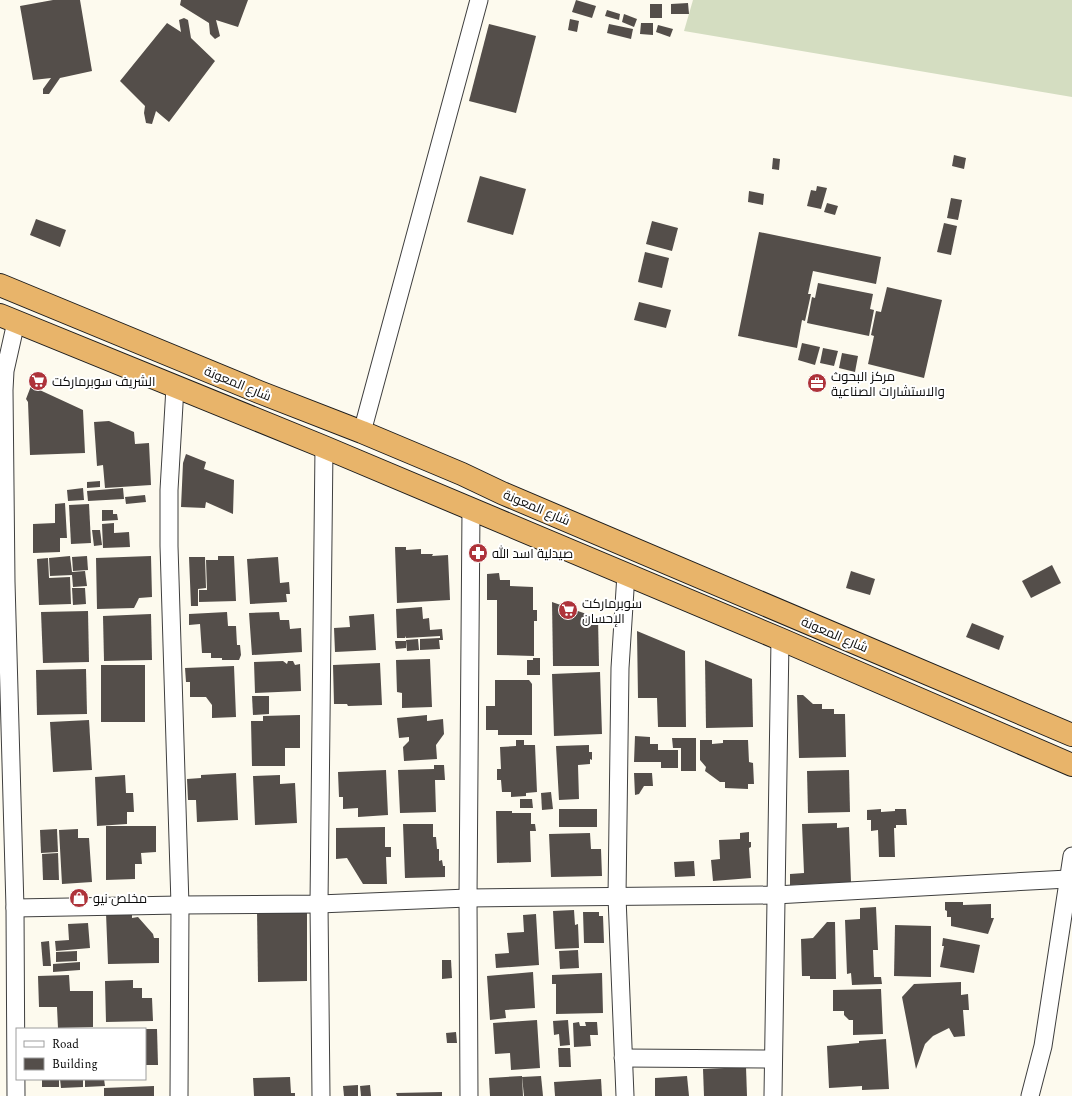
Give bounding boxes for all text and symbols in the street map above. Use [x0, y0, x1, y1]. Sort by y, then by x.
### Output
street label: شارع المعونة [201, 361, 274, 407]
place label: مركز البحوث والاستشارات الصناعية [831, 367, 945, 402]
supermarket icon: الشريف سوبرماركت [27, 370, 49, 392]
place label: الشريف سوبرماركت [52, 372, 155, 392]
office icon: مركز البحوث والاستشارات الصناعية [806, 372, 828, 394]
street label: شارع المعونة [500, 485, 573, 531]
pharmacy icon: صيدلية اسد الله [467, 542, 489, 564]
place label: صيدلية اسد الله [492, 544, 573, 564]
place label: سوبرماركت الإحسان [582, 594, 642, 629]
supermarket icon: سوبرماركت الإحسان [557, 599, 579, 621]
street label: شارع المعونة [798, 612, 871, 658]
shop icon: مخلص نيو [68, 887, 90, 909]
place label: مخلص نيو [93, 889, 147, 909]
legend [16, 1028, 146, 1080]
text: Road [52, 1035, 79, 1054]
text: Building [52, 1055, 98, 1074]

